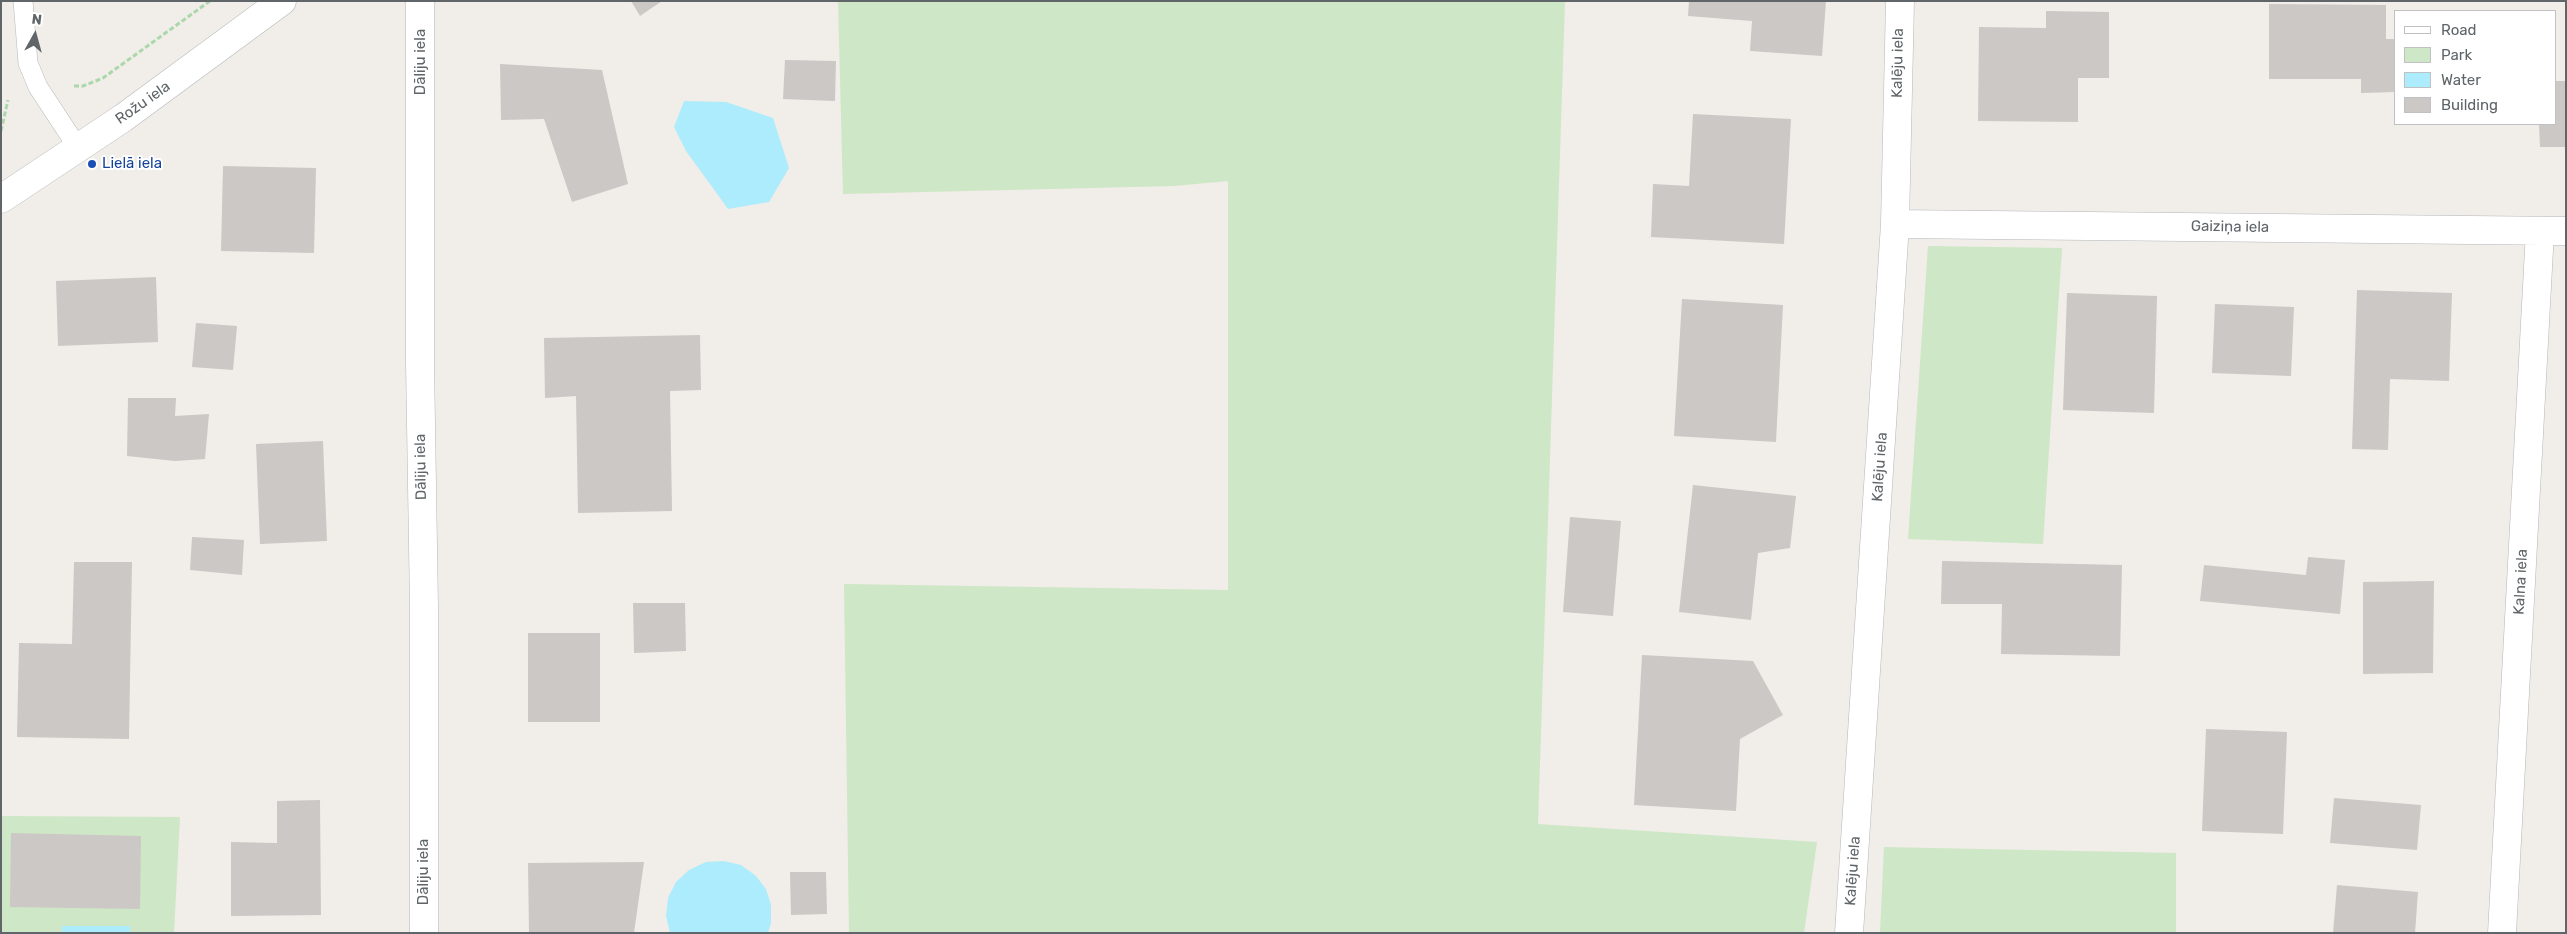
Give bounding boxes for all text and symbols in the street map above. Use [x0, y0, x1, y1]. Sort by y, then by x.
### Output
north arrow [10, 10, 60, 60]
legend [2394, 10, 2557, 125]
text: N [31, 11, 43, 29]
text: Road [2441, 21, 2477, 39]
street label: Kalēju iela [1888, 28, 1908, 98]
street label: Dāliju iela [412, 29, 430, 95]
text: Park [2441, 46, 2472, 64]
text: Water [2441, 71, 2481, 89]
street label: Rožu iela [112, 78, 174, 128]
text: Building [2441, 96, 2498, 114]
place label: Lielā iela [102, 155, 162, 173]
marker: Lielā iela [86, 158, 98, 170]
street label: Gaiziņa iela [2191, 217, 2269, 237]
street label: Kalēju iela [1869, 432, 1891, 502]
street label: Dāliju iela [411, 434, 431, 500]
street label: Kalna iela [2510, 549, 2532, 615]
street label: Kalēju iela [1842, 836, 1864, 906]
street label: Dāliju iela [415, 839, 433, 905]

